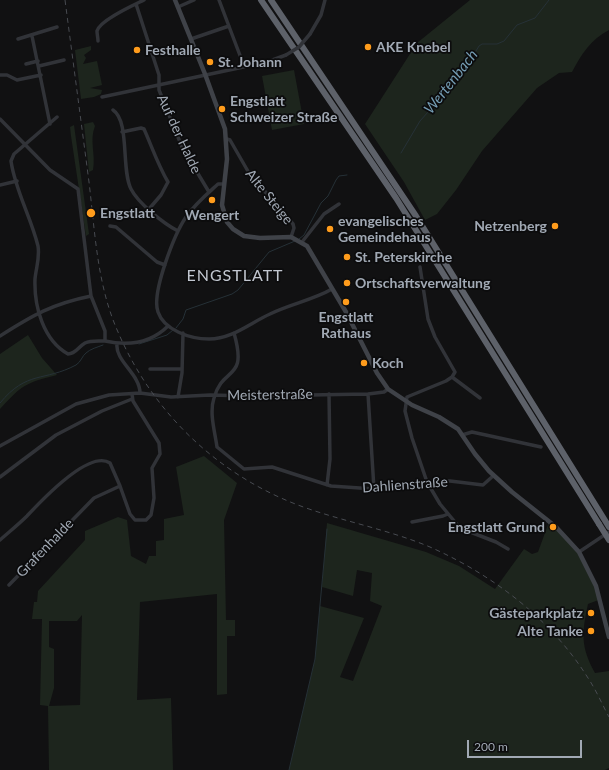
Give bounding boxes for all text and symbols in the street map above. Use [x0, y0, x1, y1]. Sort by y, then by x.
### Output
place label: AKE Knebel [376, 39, 451, 55]
place label: Festhalle [145, 42, 201, 58]
marker: AKE Knebel [363, 42, 373, 52]
marker: Festhalle [132, 45, 142, 55]
water label: Wertenbach [420, 46, 482, 118]
place label: St. Johann [218, 54, 282, 70]
marker: St. Johann [205, 57, 215, 67]
street label: Auf der Halde [153, 92, 205, 176]
place label: Engstlatt Schweizer Straße [230, 93, 338, 126]
marker: Engstlatt Schweizer Straße [217, 104, 227, 114]
street label: Alte Steige [242, 166, 296, 228]
marker: Wengert [207, 195, 217, 205]
place label: Engstlatt [100, 205, 155, 221]
marker: Engstlatt [85, 207, 97, 219]
place label: Wengert [185, 207, 239, 223]
place label: evangelisches Gemeindehaus [338, 213, 431, 246]
place label: Netzenberg [474, 218, 547, 234]
marker: Netzenberg [550, 221, 560, 231]
marker: evangelisches Gemeindehaus [325, 224, 335, 234]
place label: St. Peterskirche [355, 249, 452, 265]
marker: St. Peterskirche [342, 252, 352, 262]
district label: ENGSTLATT [186, 266, 284, 286]
place label: Ortschaftsverwaltung [355, 275, 490, 291]
marker: Ortschaftsverwaltung [342, 278, 352, 288]
marker: Engstlatt Rathaus [341, 297, 351, 307]
place label: Engstlatt Rathaus [319, 309, 373, 342]
place label: Koch [372, 355, 404, 371]
marker: Koch [359, 358, 369, 368]
street label: Meisterstraße [227, 386, 313, 404]
street label: Dahlienstraße [362, 474, 448, 496]
street label: Grafenhalde [13, 515, 77, 581]
place label: Engstlatt Grund [448, 519, 545, 535]
marker: Engstlatt Grund [548, 522, 558, 532]
place label: Gästeparkplatz [489, 605, 583, 621]
marker: Gästeparkplatz [586, 608, 596, 618]
place label: Alte Tanke [517, 623, 583, 639]
marker: Alte Tanke [586, 626, 596, 636]
scale bar [469, 732, 584, 758]
text: 200 m [474, 739, 508, 754]

